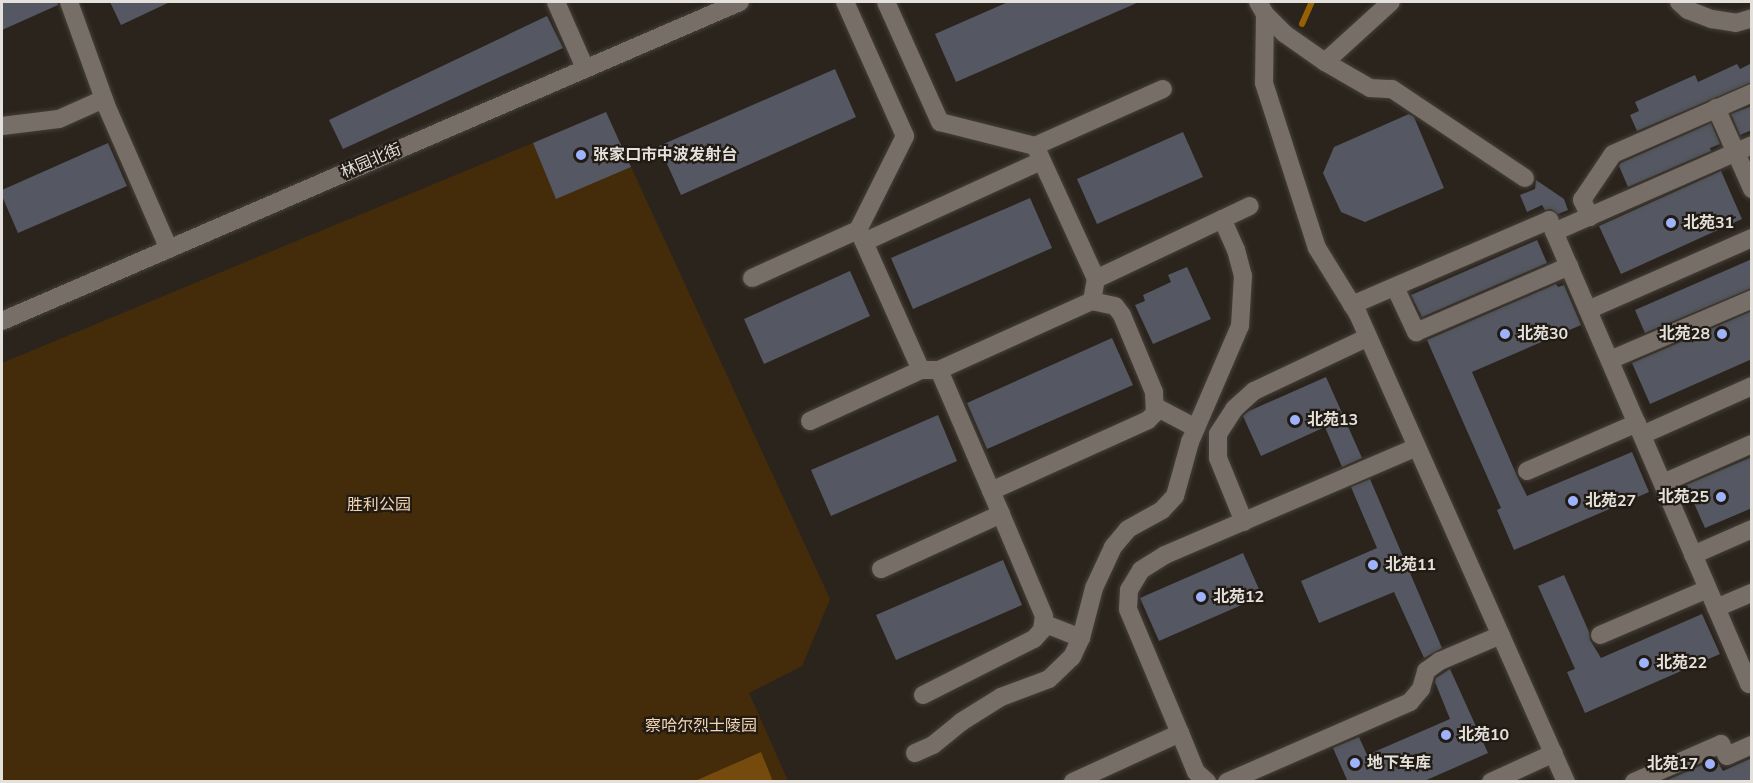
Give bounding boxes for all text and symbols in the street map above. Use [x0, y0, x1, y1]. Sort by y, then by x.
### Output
street label: 林园北街 [338, 140, 404, 182]
place label: 张家口市中波发射台 [593, 145, 737, 165]
marker: 张家口市中波发射台 [574, 148, 588, 162]
place label: 北苑31 [1683, 213, 1734, 233]
marker: 北苑31 [1664, 216, 1678, 230]
place label: 北苑30 [1517, 324, 1568, 344]
place label: 北苑28 [1659, 324, 1710, 344]
marker: 北苑30 [1498, 327, 1512, 341]
marker: 北苑28 [1715, 327, 1729, 341]
place label: 北苑13 [1307, 410, 1358, 430]
marker: 北苑13 [1288, 413, 1302, 427]
place label: 北苑25 [1658, 487, 1709, 507]
marker: 北苑25 [1714, 490, 1728, 504]
place label: 北苑27 [1585, 491, 1636, 511]
marker: 北苑27 [1566, 494, 1580, 508]
park label: 胜利公园 [347, 495, 411, 515]
place label: 北苑11 [1385, 555, 1436, 575]
marker: 北苑11 [1366, 558, 1380, 572]
place label: 北苑12 [1213, 587, 1264, 607]
marker: 北苑12 [1194, 590, 1208, 604]
place label: 北苑22 [1656, 653, 1707, 673]
marker: 北苑22 [1637, 656, 1651, 670]
park label: 察哈尔烈士陵园 [645, 716, 757, 736]
place label: 北苑10 [1458, 725, 1509, 745]
marker: 北苑10 [1439, 728, 1453, 742]
place label: 地下车库 [1367, 753, 1431, 773]
place label: 北苑17 [1647, 754, 1698, 774]
marker: 地下车库 [1348, 756, 1362, 770]
marker: 北苑17 [1703, 757, 1717, 771]

